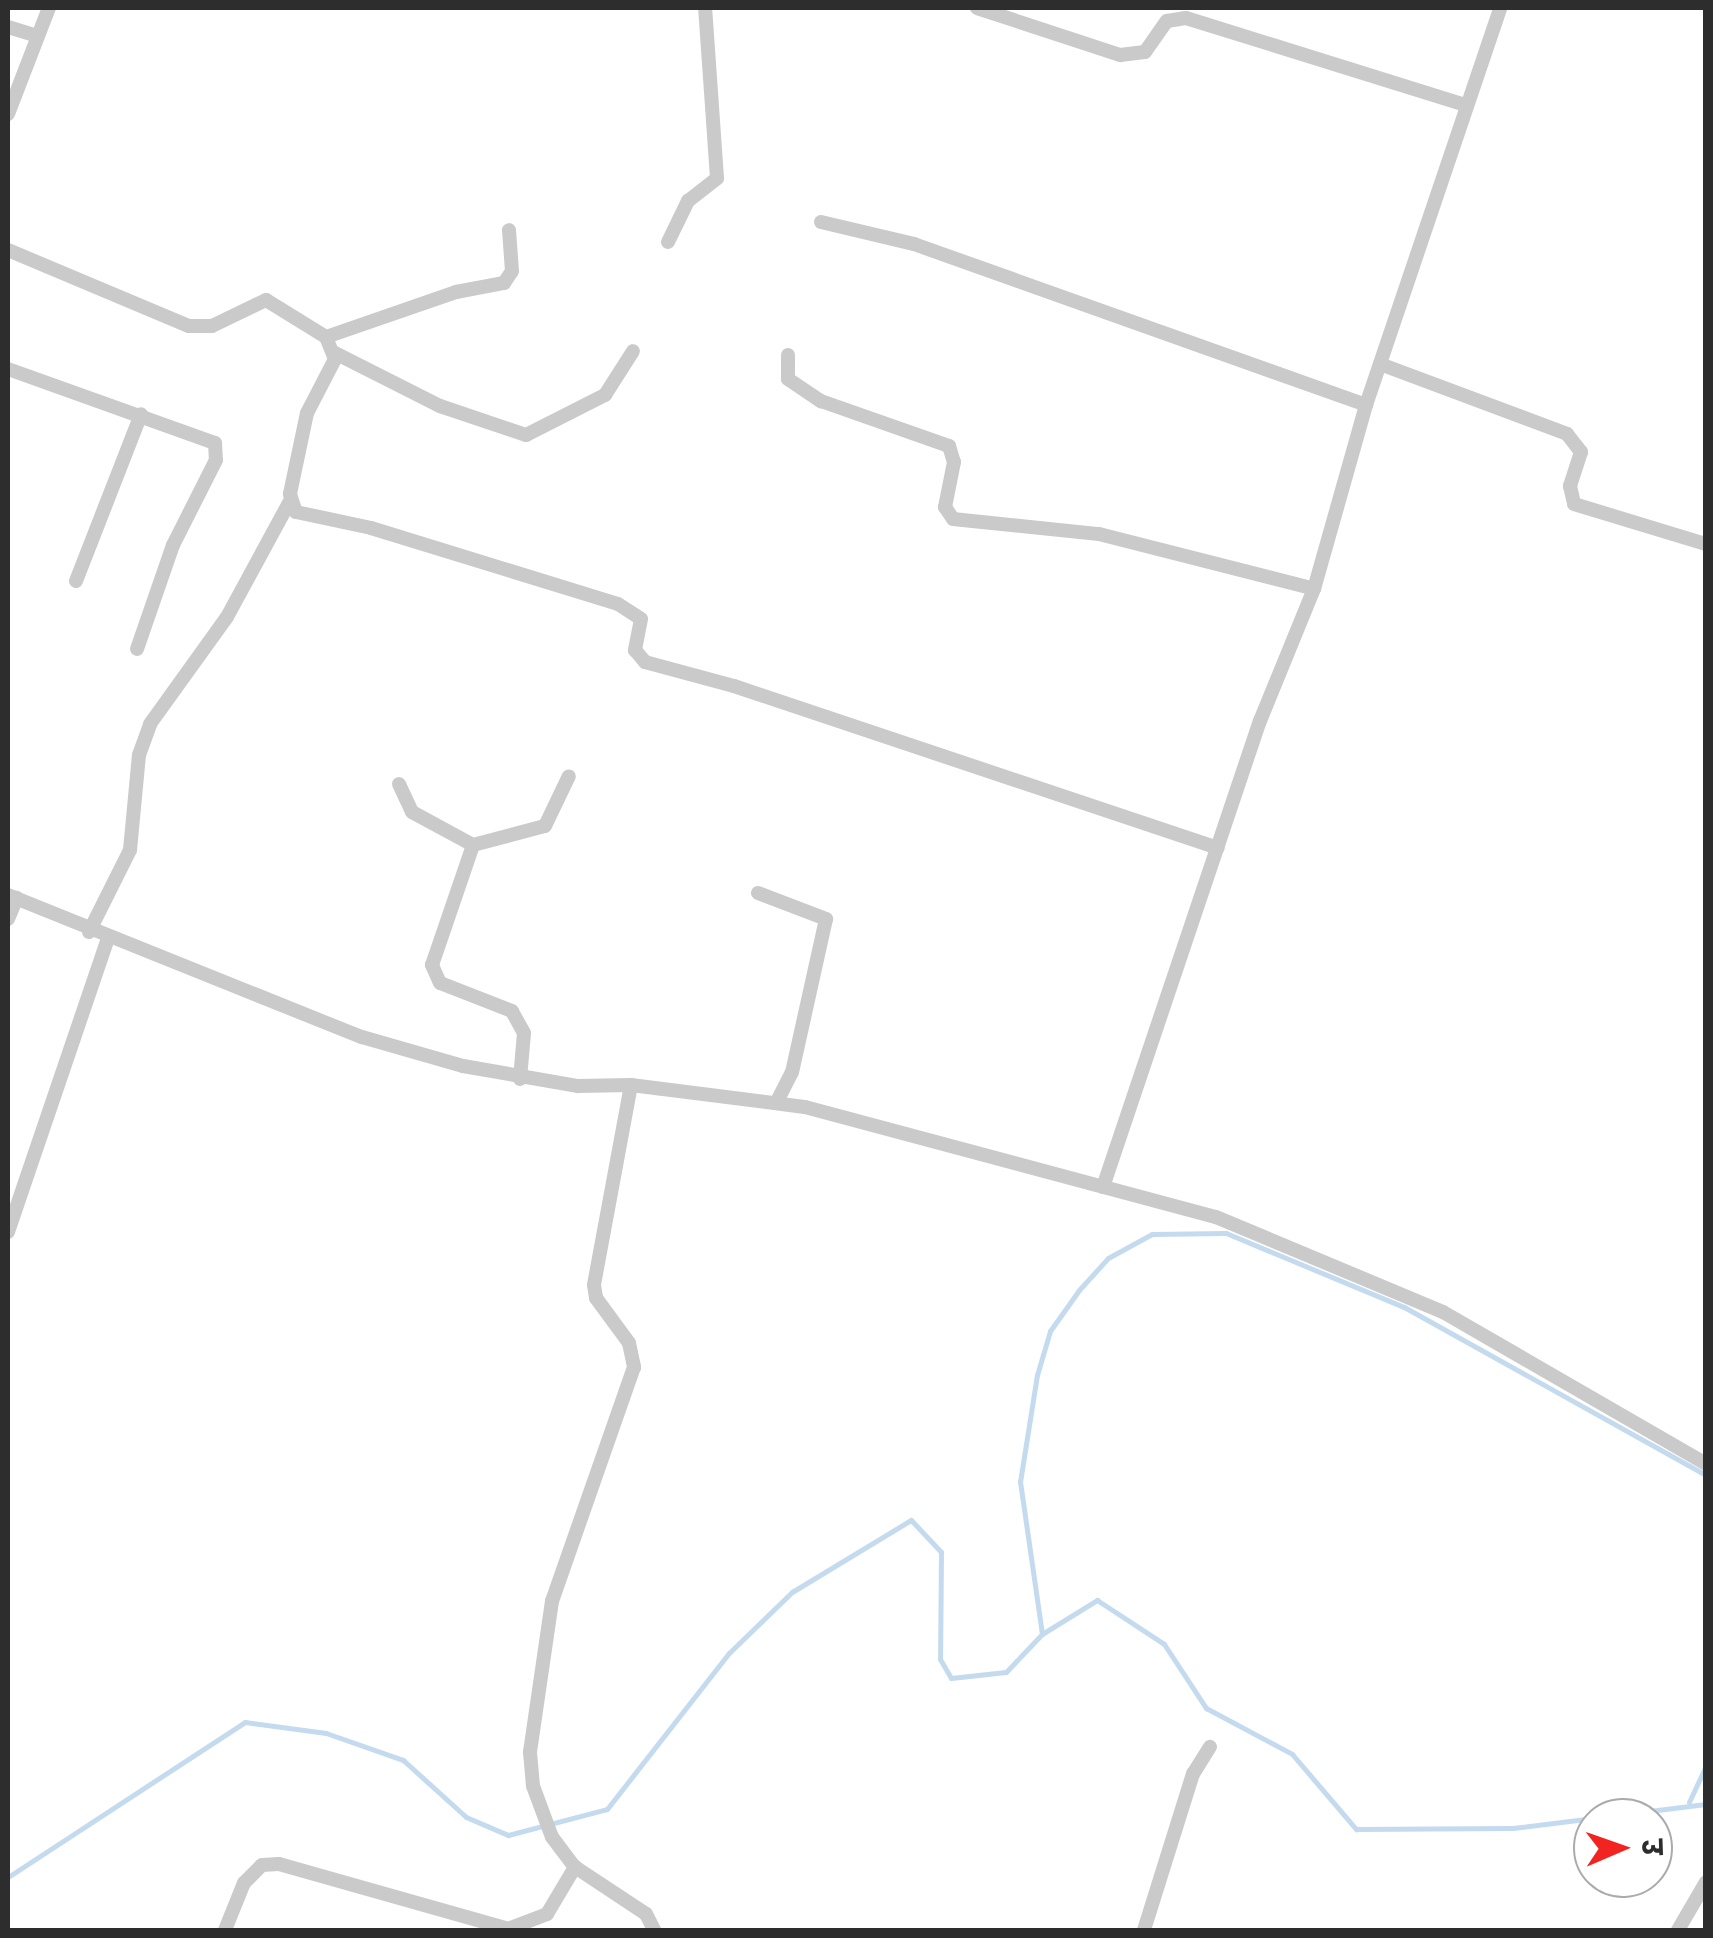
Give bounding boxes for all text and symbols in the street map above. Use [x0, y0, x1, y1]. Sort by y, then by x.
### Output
north arrow [1573, 1798, 1673, 1898]
text: उ [1632, 1838, 1671, 1856]

